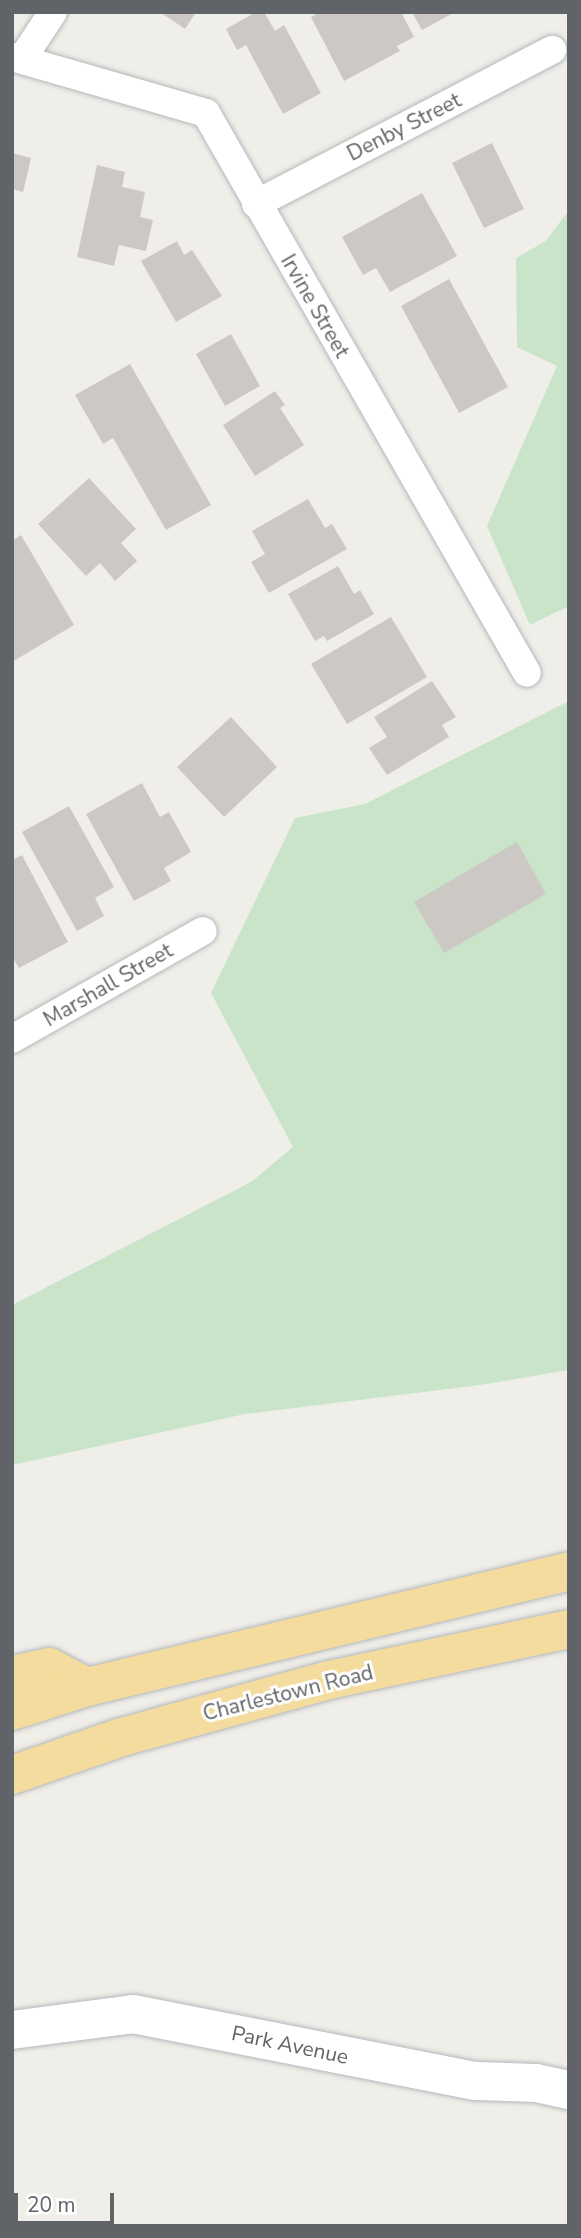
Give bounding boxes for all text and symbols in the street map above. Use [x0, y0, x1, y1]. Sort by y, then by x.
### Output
street label: Denby Street [343, 88, 465, 166]
street label: Irvine Street [275, 250, 355, 362]
street label: Marshall Street [39, 938, 177, 1032]
street label: Charlestown Road [200, 1660, 376, 1726]
street label: Park Avenue [229, 2020, 351, 2070]
scale bar [18, 2178, 117, 2222]
text: 20 m [27, 2191, 76, 2219]

